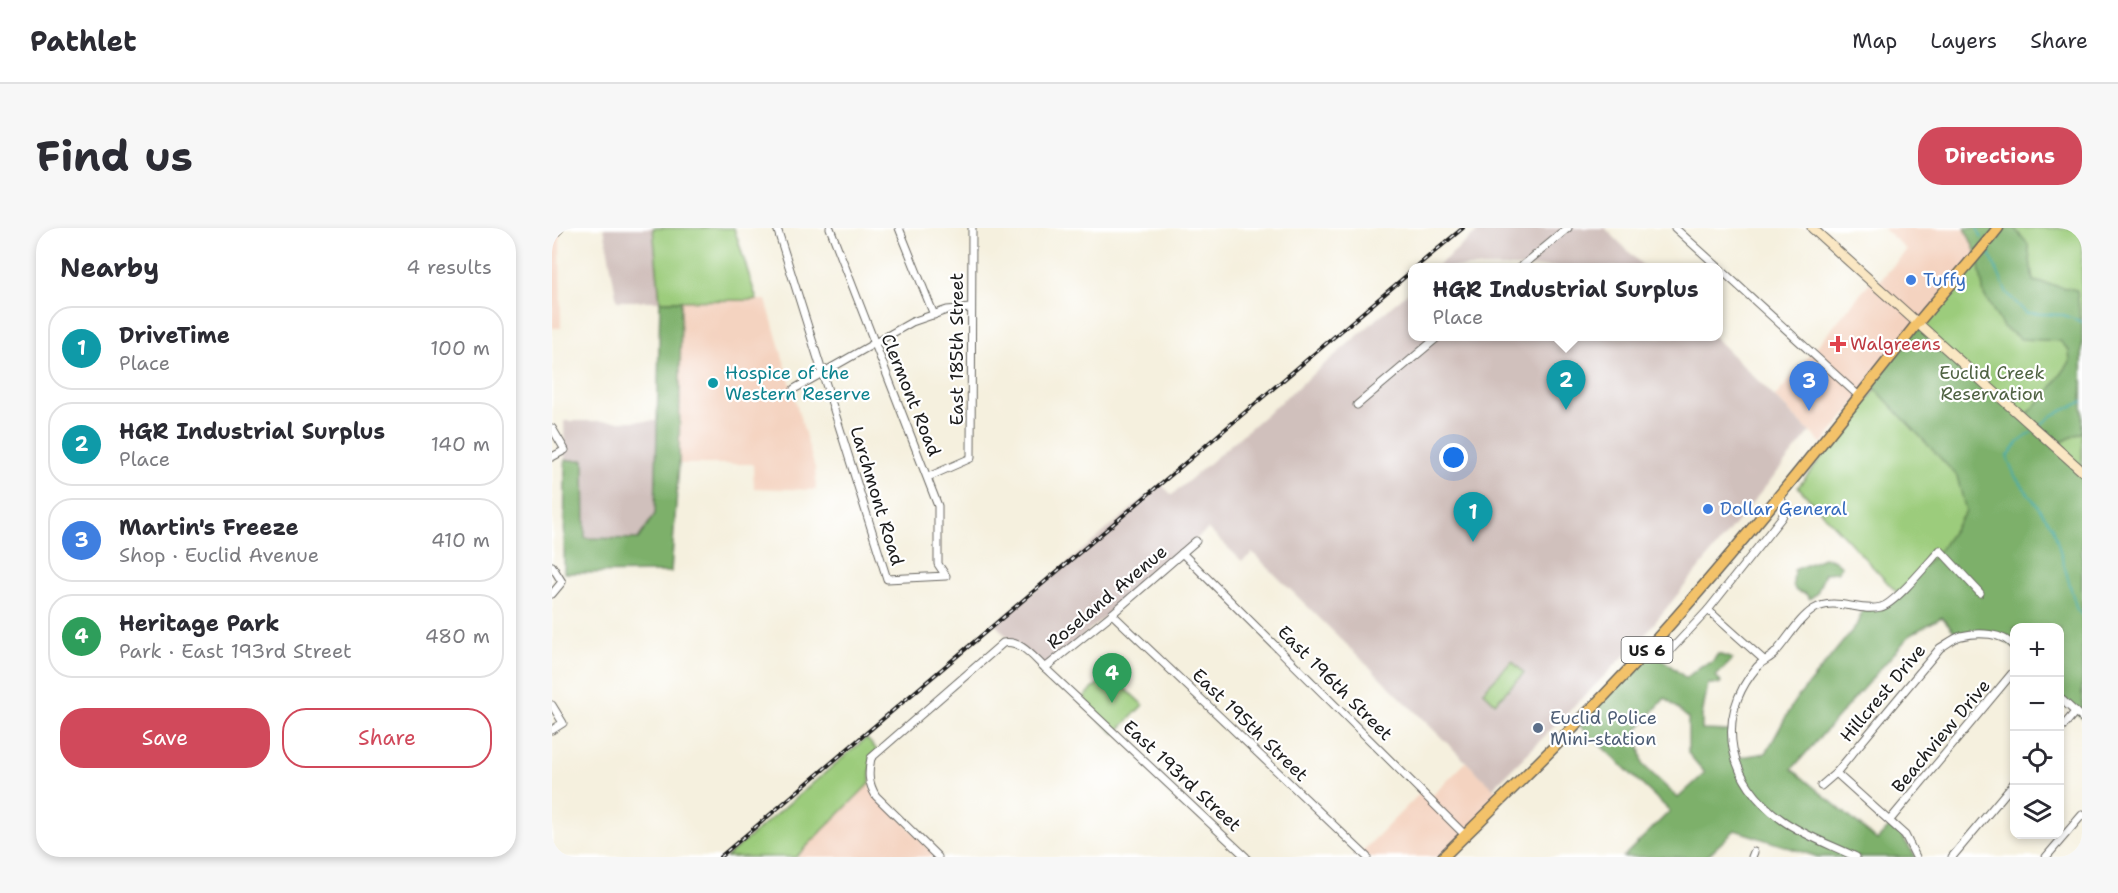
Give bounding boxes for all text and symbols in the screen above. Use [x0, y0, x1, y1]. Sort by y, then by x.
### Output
text: Pathlet [30, 22, 137, 60]
text: Map [1852, 27, 1897, 55]
text: Layers [1930, 27, 1997, 55]
text: Share [2030, 27, 2088, 55]
button: Directions [1918, 127, 2082, 185]
text: Find us [36, 128, 193, 184]
text: Nearby [60, 250, 159, 285]
text: 4 results [406, 254, 492, 280]
popup [1408, 263, 1723, 341]
place label: Tuffy [1923, 268, 1966, 292]
street label: East 185th Street [945, 272, 969, 425]
marker: Tuffy [1904, 273, 1918, 287]
text: HGR Industrial Surplus [1432, 275, 1699, 304]
text: Place [1432, 304, 1483, 330]
text: DriveTime [119, 321, 230, 350]
street label: Clermont Road [875, 330, 947, 460]
place label: Walgreens [1850, 332, 1941, 356]
text: 1 [77, 335, 86, 361]
text: 100 m [430, 335, 490, 361]
marker: Walgreens [1831, 337, 1845, 351]
text: Place [119, 350, 170, 376]
pin: 2 [1546, 360, 1586, 410]
place label: Hospice of the Western Reserve [725, 361, 871, 406]
park label: Euclid Creek Reservation [1939, 361, 2045, 406]
pin: 3 [1790, 362, 1828, 411]
marker: Hospice of the Western Reserve [706, 376, 720, 390]
text: HGR Industrial Surplus [119, 417, 385, 446]
street label: Larchmont Road [844, 424, 910, 568]
text: 2 [75, 431, 89, 457]
text: 140 m [431, 431, 490, 457]
your location [1439, 443, 1468, 472]
text: Place [119, 446, 170, 472]
pin: 1 [1454, 492, 1492, 542]
place label: Dollar General [1720, 497, 1848, 521]
marker: Dollar General [1701, 502, 1715, 516]
text: Martin's Freeze [119, 513, 299, 542]
text: 3 [75, 527, 89, 553]
text: 410 m [431, 527, 490, 553]
street label: Roseland Avenue [1042, 540, 1172, 654]
text: Shop · Euclid Avenue [119, 542, 319, 568]
text: Heritage Park [119, 609, 280, 638]
street label: East 196th Street [1272, 620, 1398, 746]
text: 4 [75, 623, 89, 649]
text: 480 m [425, 623, 490, 649]
map controls [2010, 623, 2064, 839]
button: + [2010, 623, 2064, 677]
road number: US 6 [1622, 637, 1672, 663]
text: Park · East 193rd Street [119, 638, 352, 664]
street label: Hillcrest Drive [1835, 639, 1931, 747]
pin: 4 [1092, 654, 1132, 703]
street label: East 195th Street [1187, 663, 1313, 787]
street label: Beachview Drive [1886, 674, 1996, 798]
button: − [2010, 677, 2064, 731]
place label: Euclid Police Mini-station [1550, 706, 1657, 751]
button: Save [60, 708, 270, 768]
button: Share [282, 708, 492, 768]
street label: East 193rd Street [1118, 715, 1246, 837]
marker: Euclid Police Mini-station [1531, 721, 1545, 735]
button: locate [2010, 731, 2064, 785]
button: layers [2010, 785, 2064, 839]

